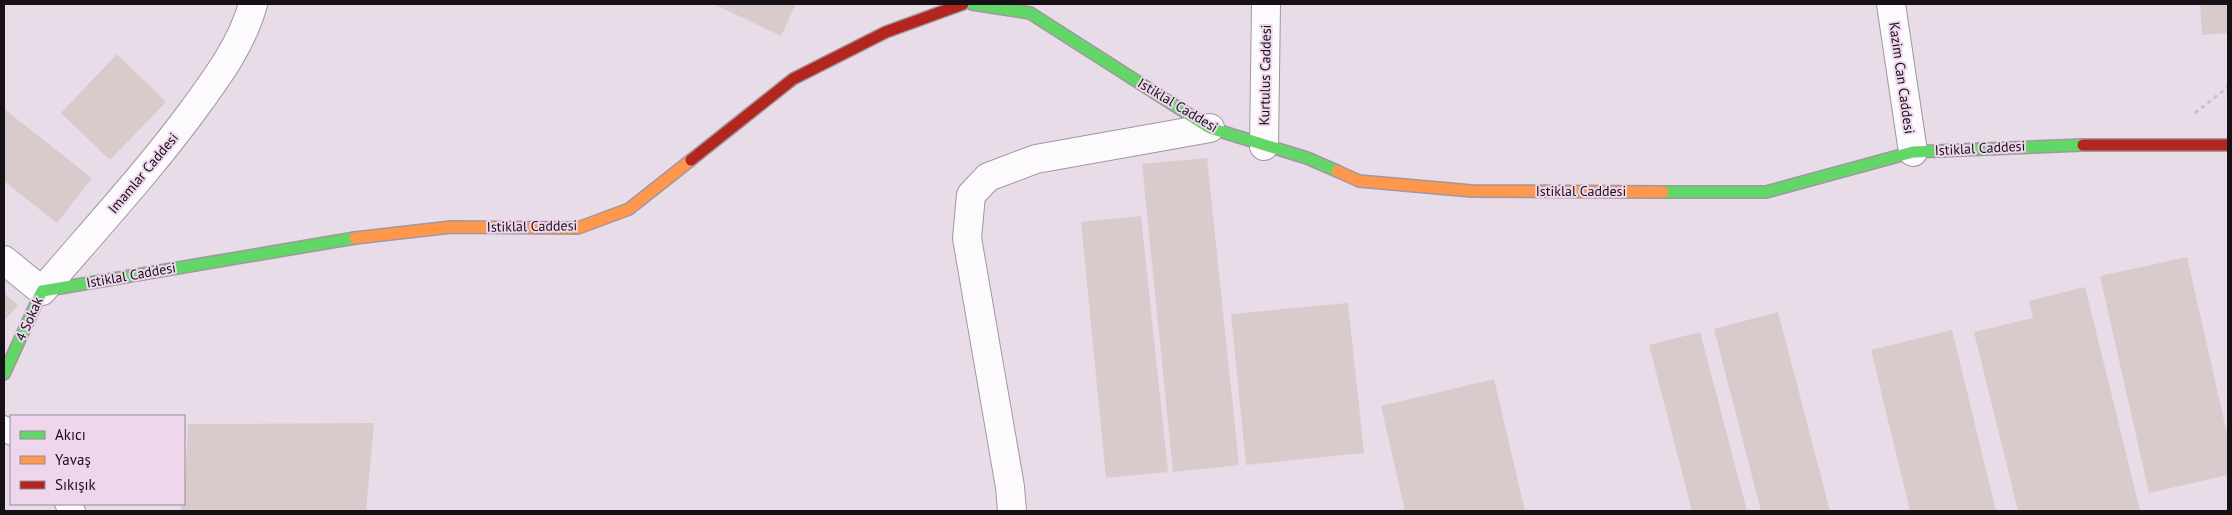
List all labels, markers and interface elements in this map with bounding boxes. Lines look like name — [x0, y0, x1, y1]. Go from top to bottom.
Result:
street label: Kazim Can Caddesi — [1885, 21, 1919, 135]
street label: Kurtulus Caddesi — [1255, 24, 1275, 126]
street label: Istiklal Caddesi — [1135, 74, 1221, 136]
street label: Imamlar Caddesi — [104, 129, 182, 217]
street label: Istiklal Caddesi — [1934, 137, 2026, 159]
street label: Istiklal Caddesi — [1536, 182, 1626, 200]
street label: Istiklal Caddesi — [487, 216, 577, 236]
street label: Istiklal Caddesi — [85, 258, 177, 292]
street label: 4 Sokak — [11, 294, 47, 344]
legend — [10, 415, 185, 505]
text: Akıcı — [55, 425, 86, 444]
text: Yavaş — [55, 450, 91, 469]
text: Sıkışık — [55, 475, 97, 494]

